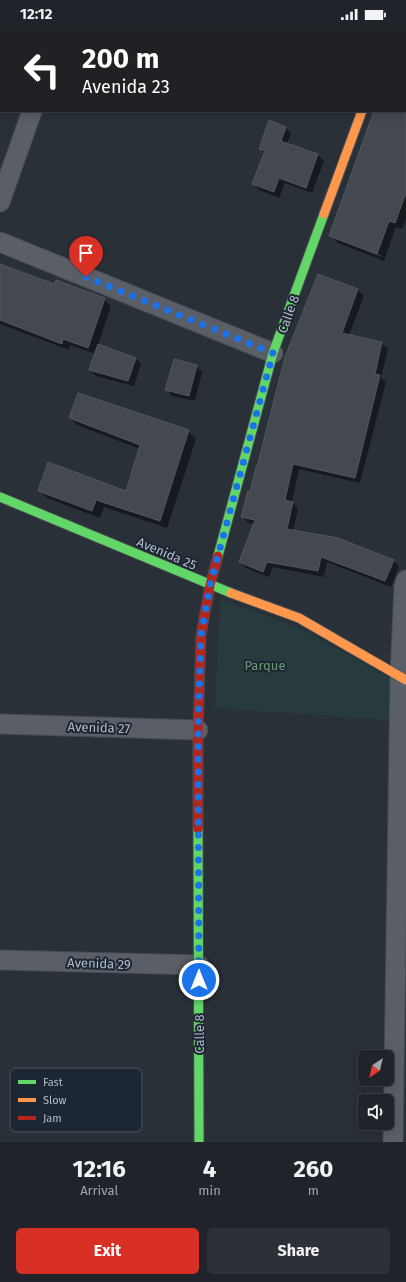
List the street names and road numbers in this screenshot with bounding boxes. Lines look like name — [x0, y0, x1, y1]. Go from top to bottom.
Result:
street label: Calle 8 — [275, 293, 302, 335]
street label: Avenida 25 — [135, 534, 199, 573]
street label: Avenida 27 — [67, 719, 131, 736]
street label: Avenida 29 — [67, 955, 131, 972]
street label: Calle 8 — [192, 1014, 207, 1054]

